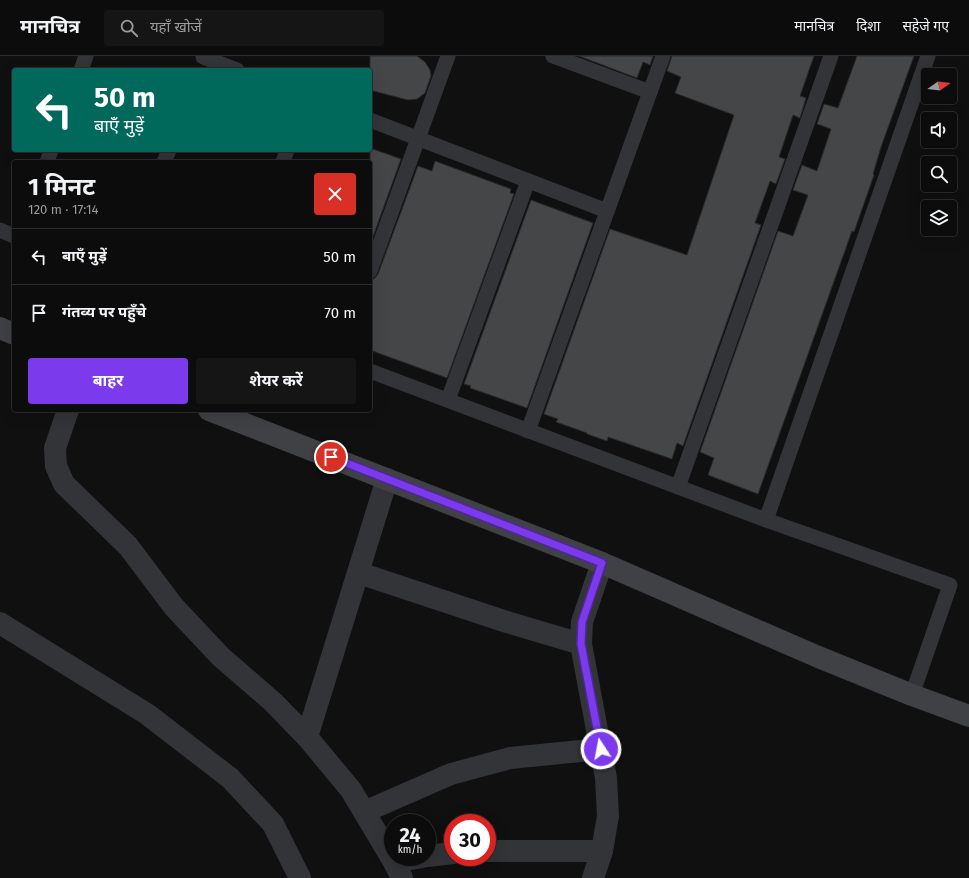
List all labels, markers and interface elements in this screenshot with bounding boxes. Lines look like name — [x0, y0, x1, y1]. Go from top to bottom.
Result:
search box — [104, 10, 384, 46]
text: मानचित्र — [20, 15, 80, 38]
icon: search — [118, 17, 140, 39]
text: यहाँ खोजें — [150, 18, 202, 36]
text: मानचित्र — [794, 18, 834, 35]
text: दिशा — [856, 18, 880, 35]
text: सहेजे गए — [902, 18, 949, 35]
north arrow — [921, 68, 957, 104]
map controls — [921, 68, 957, 236]
text: 50 m — [94, 81, 156, 114]
icon: left — [28, 84, 80, 136]
button: sound — [921, 112, 957, 148]
text: बाएँ मुड़ें — [94, 115, 144, 137]
button: search — [921, 156, 957, 192]
text: 1 मिनट — [28, 173, 95, 201]
button: close — [314, 173, 356, 215]
button: layers — [921, 200, 957, 236]
text: 120 m · 17:14 — [28, 202, 98, 217]
icon: left — [28, 246, 50, 268]
text: बाएँ मुड़ें — [62, 247, 107, 265]
text: 50 m — [323, 248, 356, 266]
icon: arrive — [28, 302, 50, 324]
text: गंतव्य पर पहुँचे — [62, 303, 146, 321]
text: 70 m — [324, 304, 356, 322]
button: बाहर — [28, 358, 188, 404]
button: शेयर करें — [196, 358, 356, 404]
pin — [314, 440, 348, 474]
icon: arrive — [320, 446, 342, 468]
position arrow — [580, 728, 622, 770]
speed limit sign: 30 — [444, 814, 496, 866]
text: 24 — [399, 823, 421, 847]
text: km/h — [398, 844, 422, 856]

